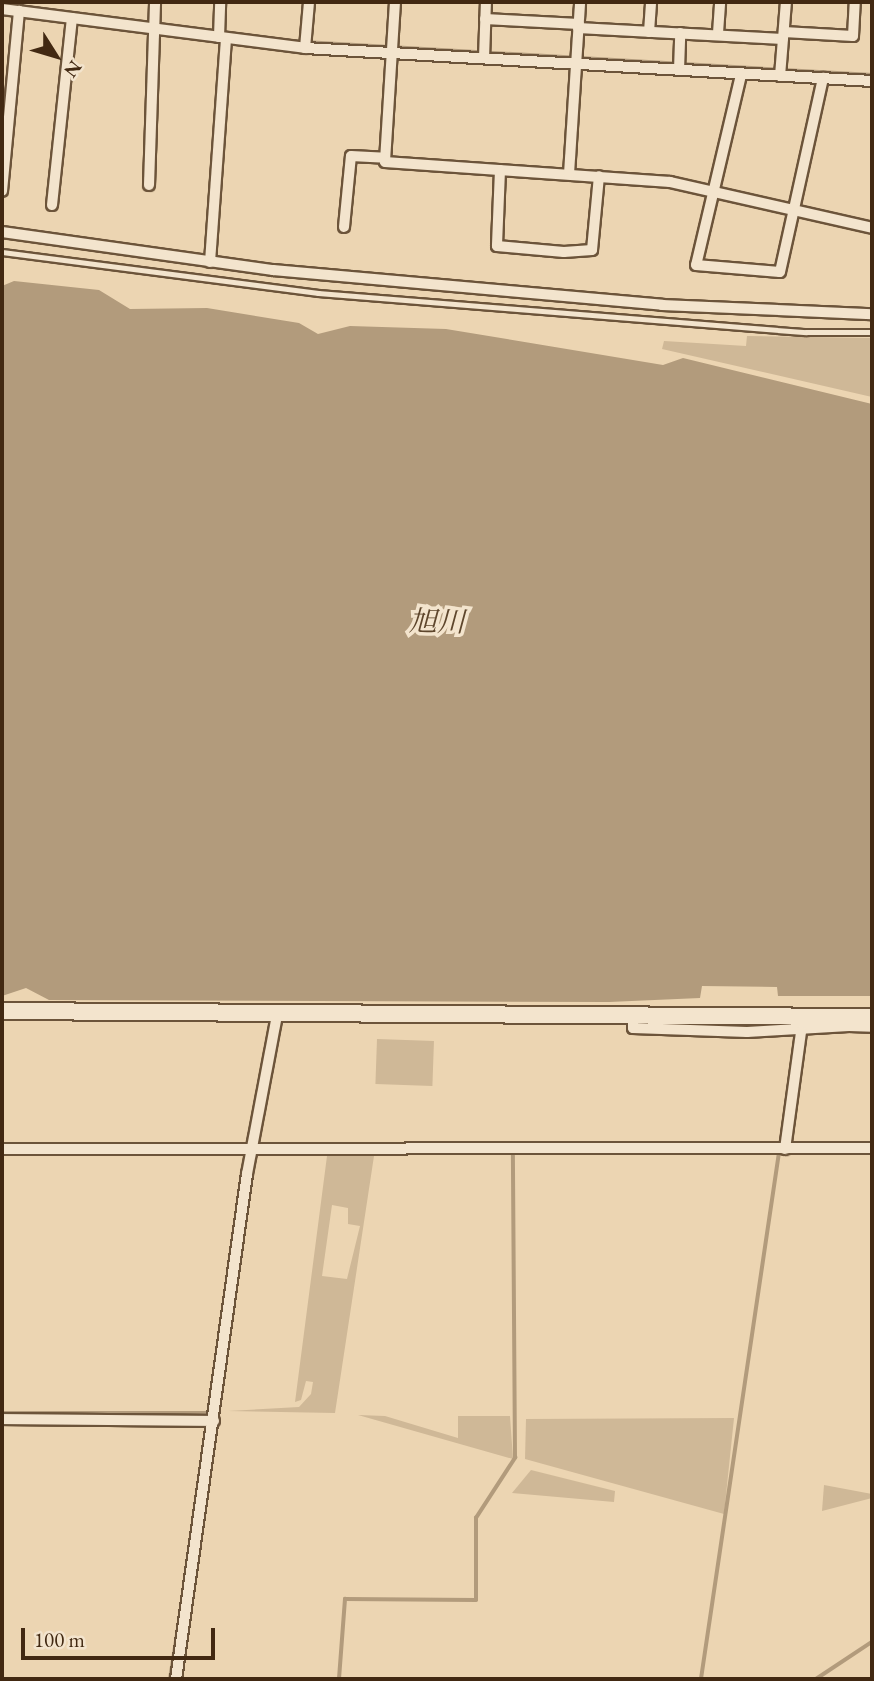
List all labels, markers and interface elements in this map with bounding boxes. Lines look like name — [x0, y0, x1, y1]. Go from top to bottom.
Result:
north arrow — [21, 21, 91, 91]
text: N — [59, 55, 88, 83]
water label: 旭川 — [409, 604, 465, 638]
scale bar — [24, 1614, 219, 1658]
text: 100 m — [34, 1626, 85, 1653]

